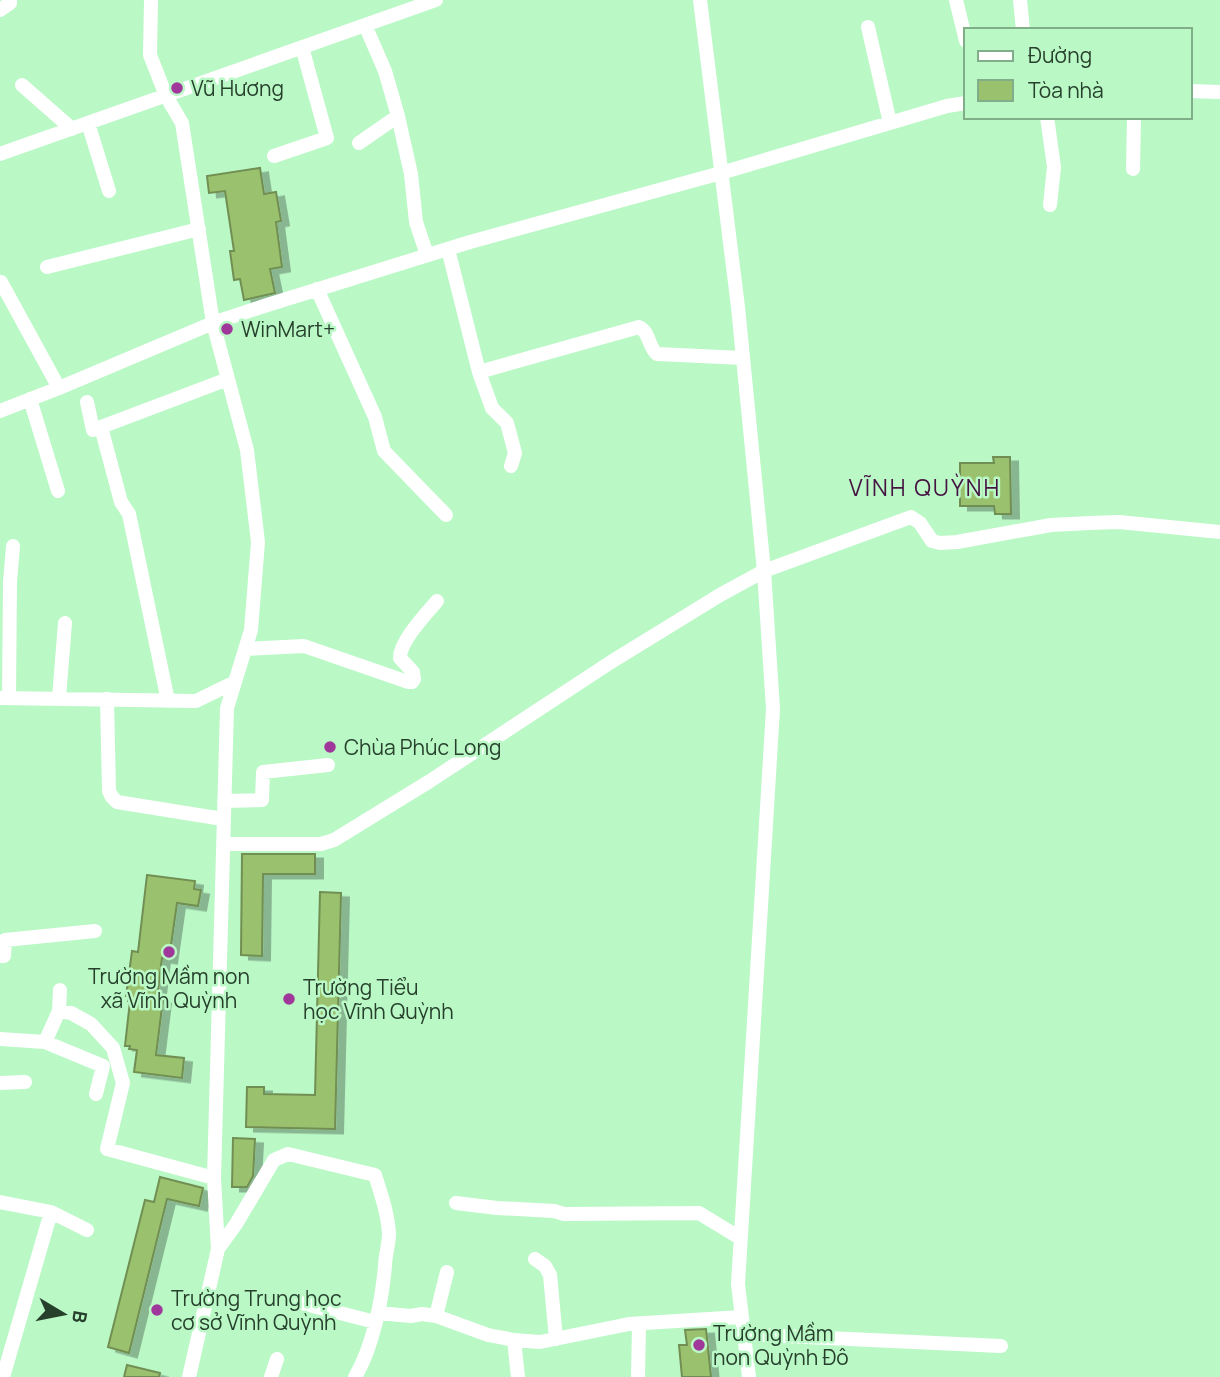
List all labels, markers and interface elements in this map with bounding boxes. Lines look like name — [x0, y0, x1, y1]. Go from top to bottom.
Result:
legend — [964, 28, 1192, 119]
text: Đường — [1028, 41, 1092, 69]
place label: Vũ Hương — [191, 74, 284, 102]
text: Tòa nhà — [1028, 76, 1104, 104]
marker: Vũ Hương — [169, 80, 185, 96]
place label: WinMart+ — [241, 315, 335, 343]
marker: WinMart+ — [219, 321, 235, 337]
district label: VĨNH QUỲNH — [849, 471, 1001, 503]
place label: Chùa Phúc Long — [344, 733, 501, 761]
marker: Chùa Phúc Long — [322, 739, 338, 755]
marker: Trường Mầm non xã Vĩnh Quỳnh — [161, 944, 177, 960]
place label: Trường Mầm non xã Vĩnh Quỳnh — [88, 962, 250, 1014]
place label: Trường Tiểu học Vĩnh Quỳnh — [303, 973, 454, 1025]
marker: Trường Tiểu học Vĩnh Quỳnh — [281, 991, 297, 1007]
north arrow — [28, 1279, 98, 1349]
place label: Trường Trung học cơ sở Vĩnh Quỳnh — [171, 1284, 342, 1336]
marker: Trường Trung học cơ sở Vĩnh Quỳnh — [149, 1302, 165, 1318]
text: B — [66, 1309, 94, 1325]
place label: Trường Mầm non Quỳnh Đô — [713, 1319, 849, 1371]
marker: Trường Mầm non Quỳnh Đô — [691, 1337, 707, 1353]

